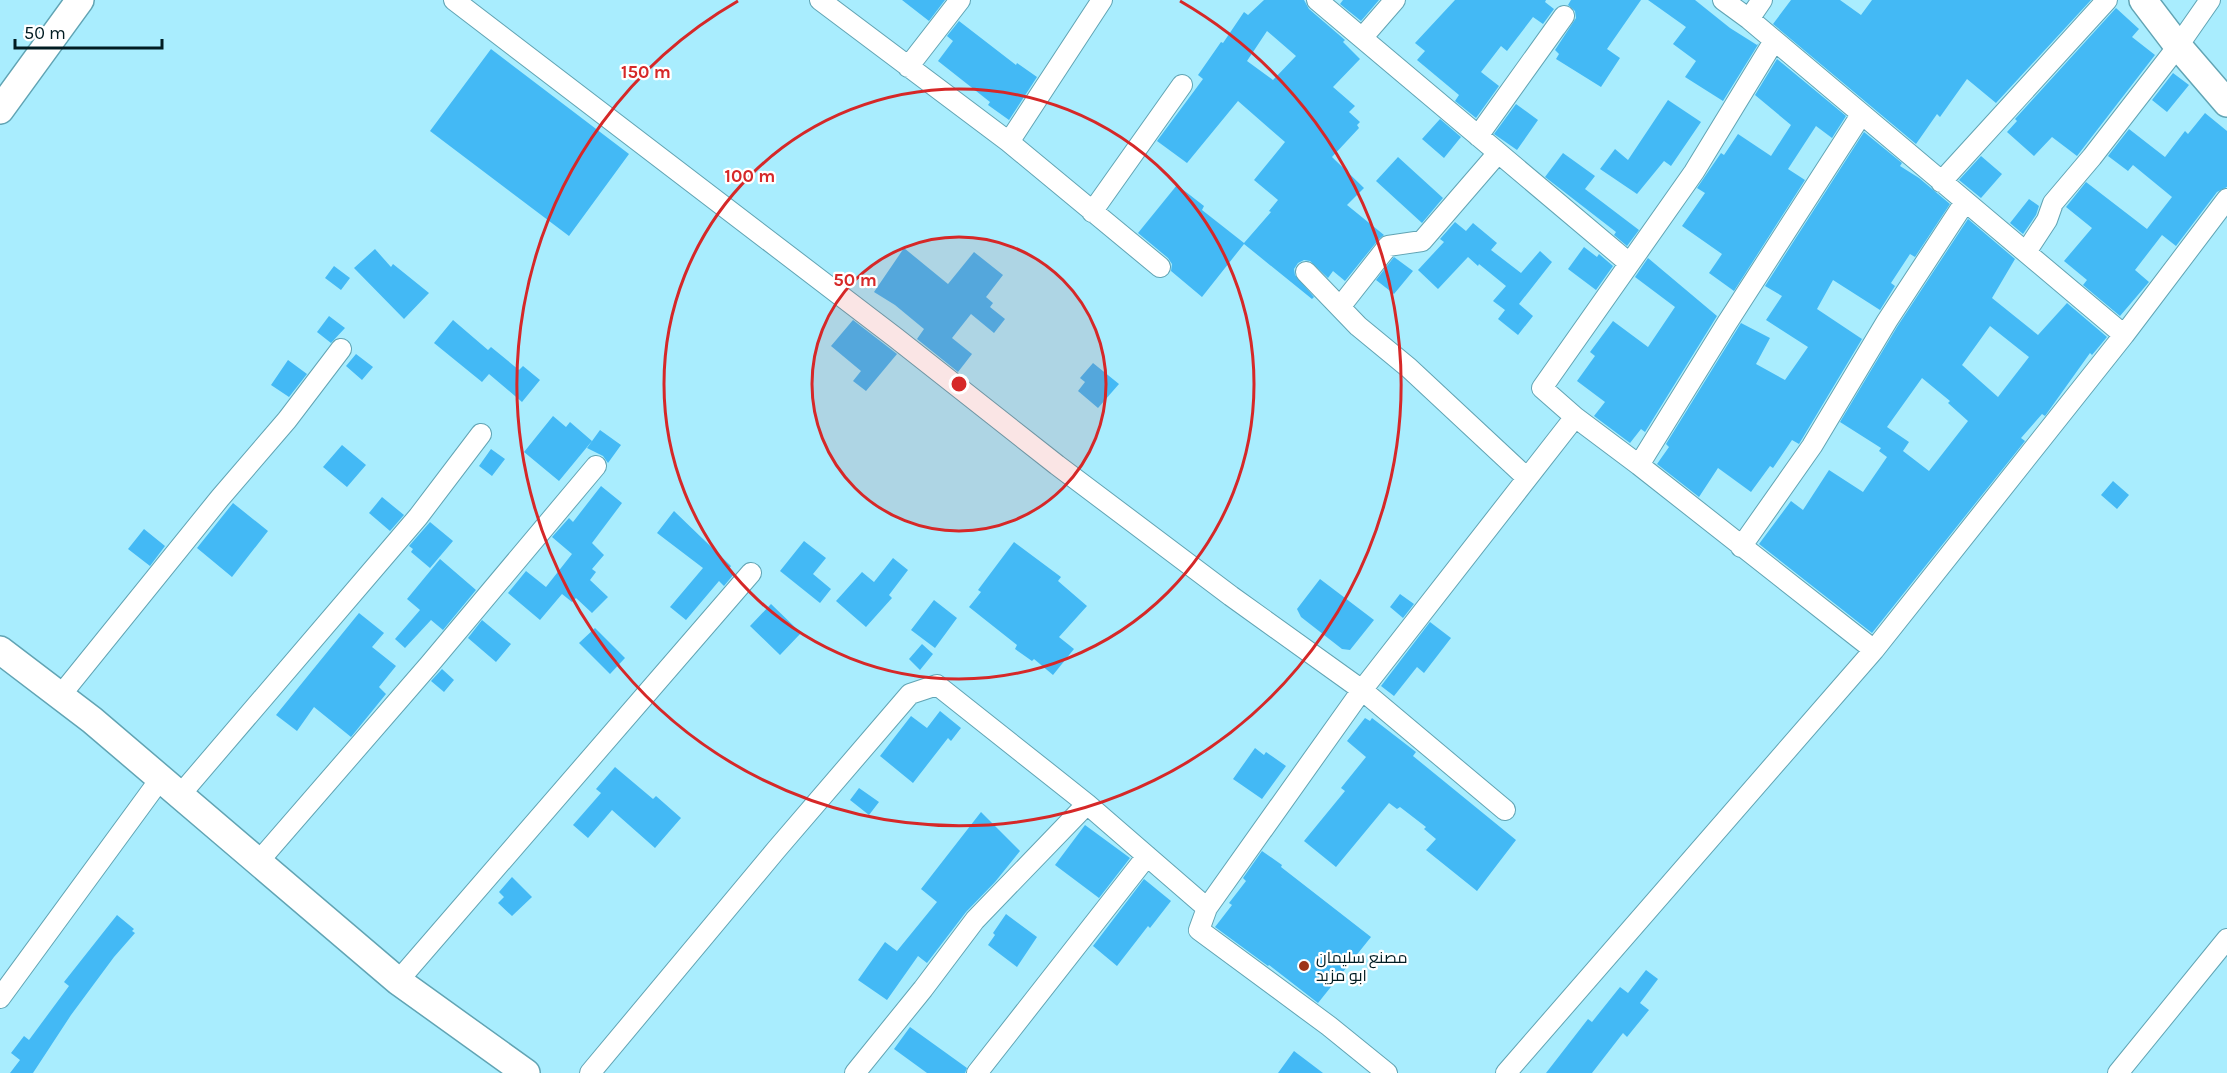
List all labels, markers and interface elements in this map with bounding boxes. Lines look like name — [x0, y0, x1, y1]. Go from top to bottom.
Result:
scale bar — [15, 12, 162, 50]
text: 50 m — [24, 22, 66, 44]
text: 150 m — [621, 61, 671, 83]
text: 100 m — [725, 165, 775, 187]
text: 50 m — [833, 269, 877, 291]
centre of rings — [949, 374, 969, 394]
place label: مصنع سليمان ابو مزيد — [1316, 948, 1408, 985]
marker: مصنع سليمان ابو مزيد — [1297, 959, 1311, 973]

